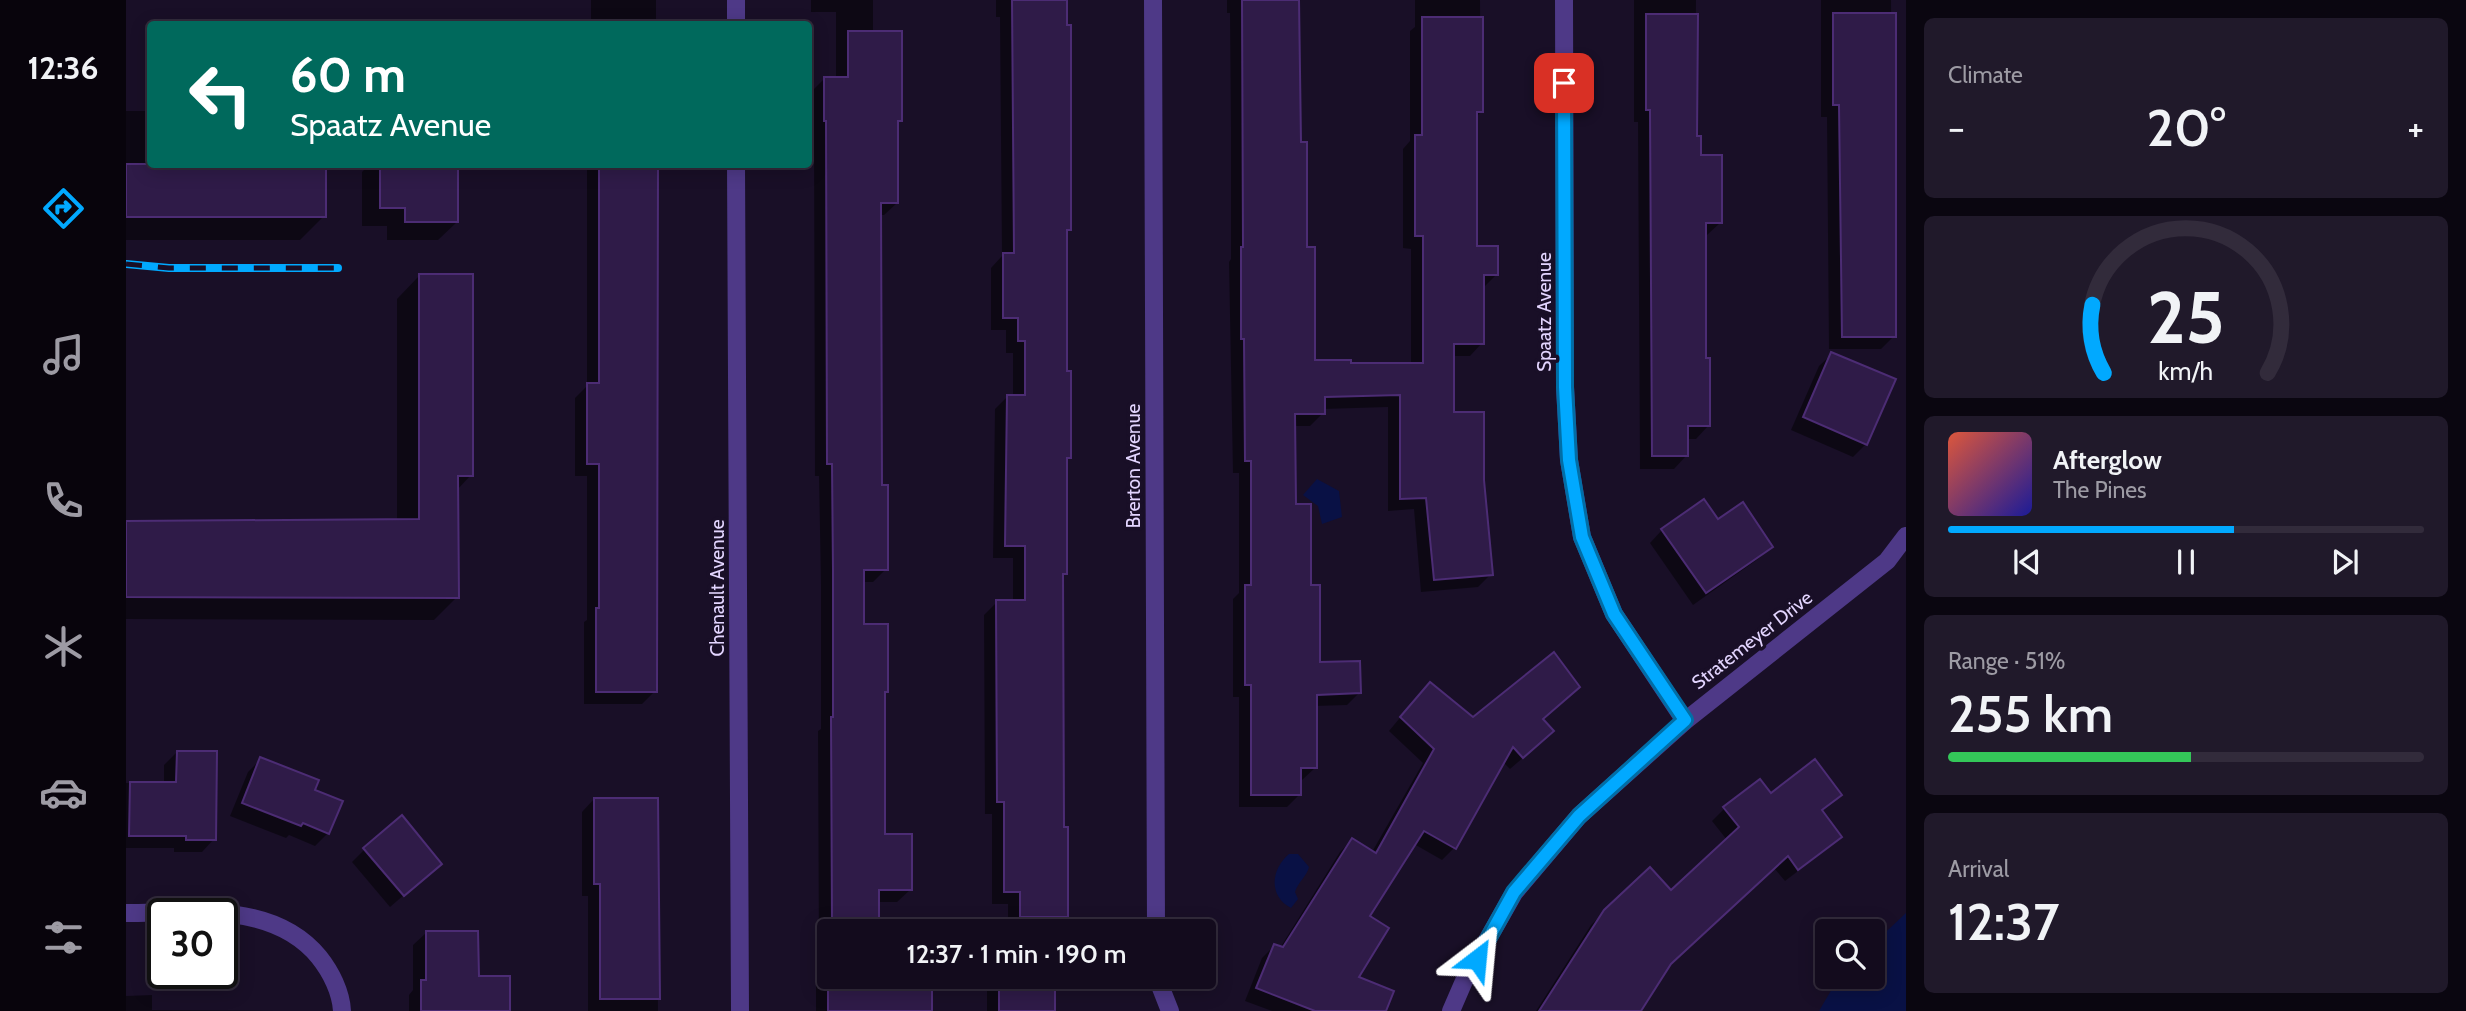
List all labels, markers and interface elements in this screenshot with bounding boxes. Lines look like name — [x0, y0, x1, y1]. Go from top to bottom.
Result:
text: 60 m — [290, 45, 406, 104]
text: 12:36 — [27, 48, 99, 87]
icon: left — [175, 49, 266, 140]
pin — [1534, 53, 1594, 113]
text: Climate — [1948, 61, 2023, 89]
icon: arrive — [1545, 64, 1583, 102]
text: 20° — [2146, 96, 2226, 159]
text: − — [1948, 104, 1965, 151]
text: + — [2407, 104, 2424, 151]
text: Spaatz Avenue — [290, 105, 491, 144]
icon: directions — [39, 184, 88, 233]
street label: Spaatz Avenue — [1533, 252, 1556, 372]
text: 25 — [2147, 274, 2225, 362]
icon: music — [39, 330, 88, 379]
text: km/h — [2159, 356, 2213, 386]
street label: Brerton Avenue — [1122, 403, 1145, 528]
text: Afterglow — [2053, 444, 2162, 476]
icon: phone — [39, 476, 88, 525]
text: The Pines — [2053, 476, 2147, 504]
street label: Chenault Avenue — [706, 519, 729, 656]
icon: previous — [2008, 543, 2046, 581]
icon: pause — [2167, 543, 2205, 581]
icon: next — [2326, 543, 2364, 581]
street label: Stratemeyer Drive — [1687, 586, 1817, 694]
icon: climate — [39, 622, 88, 671]
text: Range · 51% — [1948, 647, 2065, 675]
text: 255 km — [1948, 682, 2113, 745]
icon: car — [39, 768, 88, 817]
text: Arrival — [1948, 855, 2009, 883]
text: 12:37 — [1948, 890, 2060, 953]
speed limit sign: 30 — [147, 898, 238, 989]
icon: filters — [39, 913, 88, 962]
map controls — [1815, 919, 1885, 989]
button: search — [1815, 919, 1885, 989]
position arrow — [1440, 922, 1514, 996]
text: 12:37 · 1 min · 190 m — [906, 938, 1127, 970]

